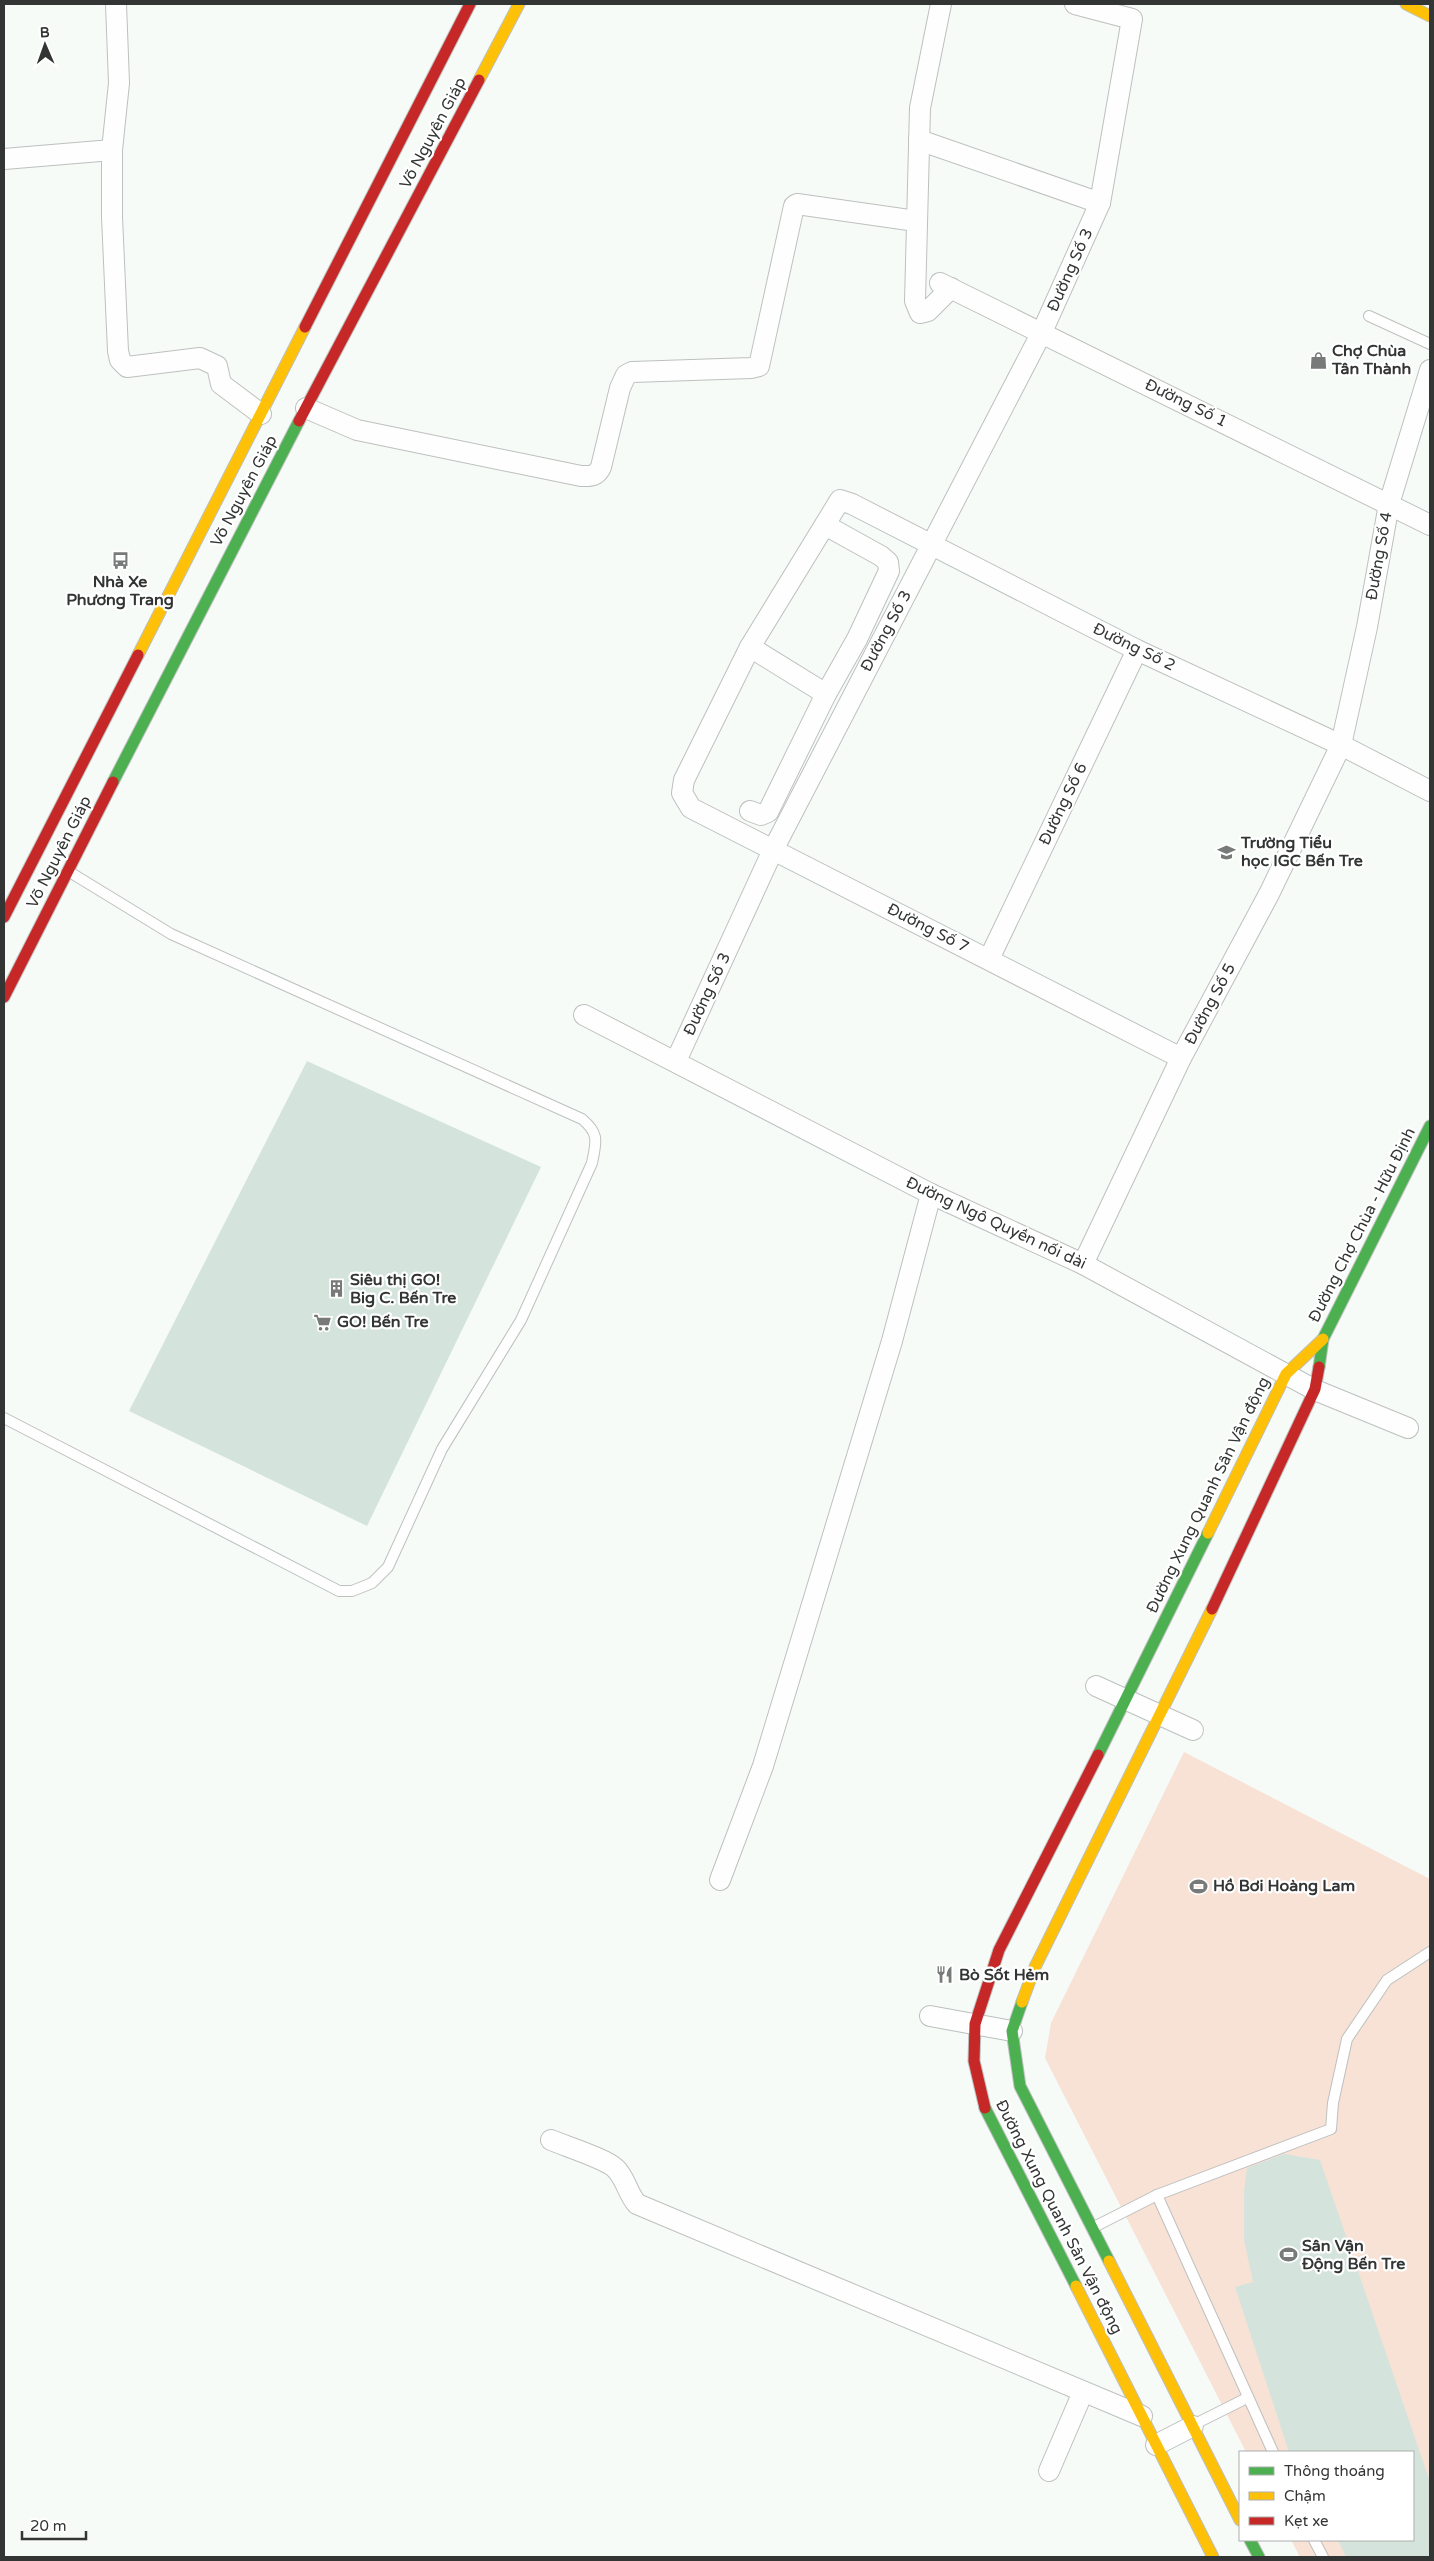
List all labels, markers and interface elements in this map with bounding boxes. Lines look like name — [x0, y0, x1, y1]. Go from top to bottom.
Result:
north arrow — [20, 20, 70, 70]
text: B — [39, 24, 50, 41]
street label: Võ Nguyên Giáp — [395, 74, 471, 192]
street label: Đường Số 3 — [1043, 225, 1097, 315]
place label: Chợ Chùa Tân Thành — [1331, 341, 1411, 379]
shop icon: Chợ Chùa Tân Thành — [1308, 350, 1328, 370]
street label: Đường Số 1 — [1141, 374, 1231, 432]
street label: Võ Nguyên Giáp — [206, 432, 282, 550]
street label: Đường Số 4 — [1361, 510, 1397, 602]
bus stop icon: Nhà Xe Phương Trang — [110, 551, 130, 571]
place label: Nhà Xe Phương Trang — [66, 572, 174, 610]
street label: Đường Số 3 — [856, 587, 916, 675]
street label: Đường Số 2 — [1089, 618, 1179, 676]
street label: Đường Số 6 — [1034, 759, 1092, 849]
street label: Võ Nguyên Giáp — [22, 793, 96, 911]
place label: Trường Tiểu học IGC Bến Tre — [1240, 833, 1363, 871]
school or university icon: Trường Tiểu học IGC Bến Tre — [1217, 842, 1237, 862]
street label: Đường Số 7 — [884, 899, 972, 957]
street label: Đường Số 3 — [679, 949, 735, 1039]
street label: Đường Số 5 — [1180, 960, 1240, 1048]
street label: Đường Chợ Chùa - Hữu Định — [1304, 1124, 1420, 1326]
street label: Đường Ngô Quyền nối dài — [903, 1172, 1089, 1274]
place label: Siêu thị GO! Big C. Bến Tre — [350, 1270, 456, 1308]
building icon: Siêu thị GO! Big C. Bến Tre — [326, 1279, 346, 1299]
supermarket icon: GO! Bến Tre — [313, 1312, 333, 1332]
place label: GO! Bến Tre — [337, 1312, 428, 1332]
street label: Đường Xung Quanh Sân Vận động — [1142, 1374, 1274, 1616]
sports icon: Hồ Bơi Hoàng Lam — [1189, 1876, 1209, 1896]
place label: Hồ Bơi Hoàng Lam — [1213, 1876, 1355, 1896]
restaurant icon: Bò Sốt Hẻm — [935, 1965, 955, 1985]
place label: Bò Sốt Hẻm — [959, 1965, 1049, 1985]
street label: Đường Xung Quanh Sân Vận động — [991, 2096, 1127, 2338]
place label: Sân Vận Động Bến Tre — [1301, 2236, 1405, 2274]
sports icon: Sân Vận Động Bến Tre — [1278, 2245, 1298, 2265]
legend — [1239, 2451, 1414, 2541]
text: Thông thoáng — [1284, 2462, 1385, 2480]
text: Chậm — [1284, 2487, 1326, 2505]
scale bar — [22, 2508, 86, 2540]
text: Kẹt xe — [1284, 2512, 1329, 2530]
text: 20 m — [30, 2517, 67, 2535]

